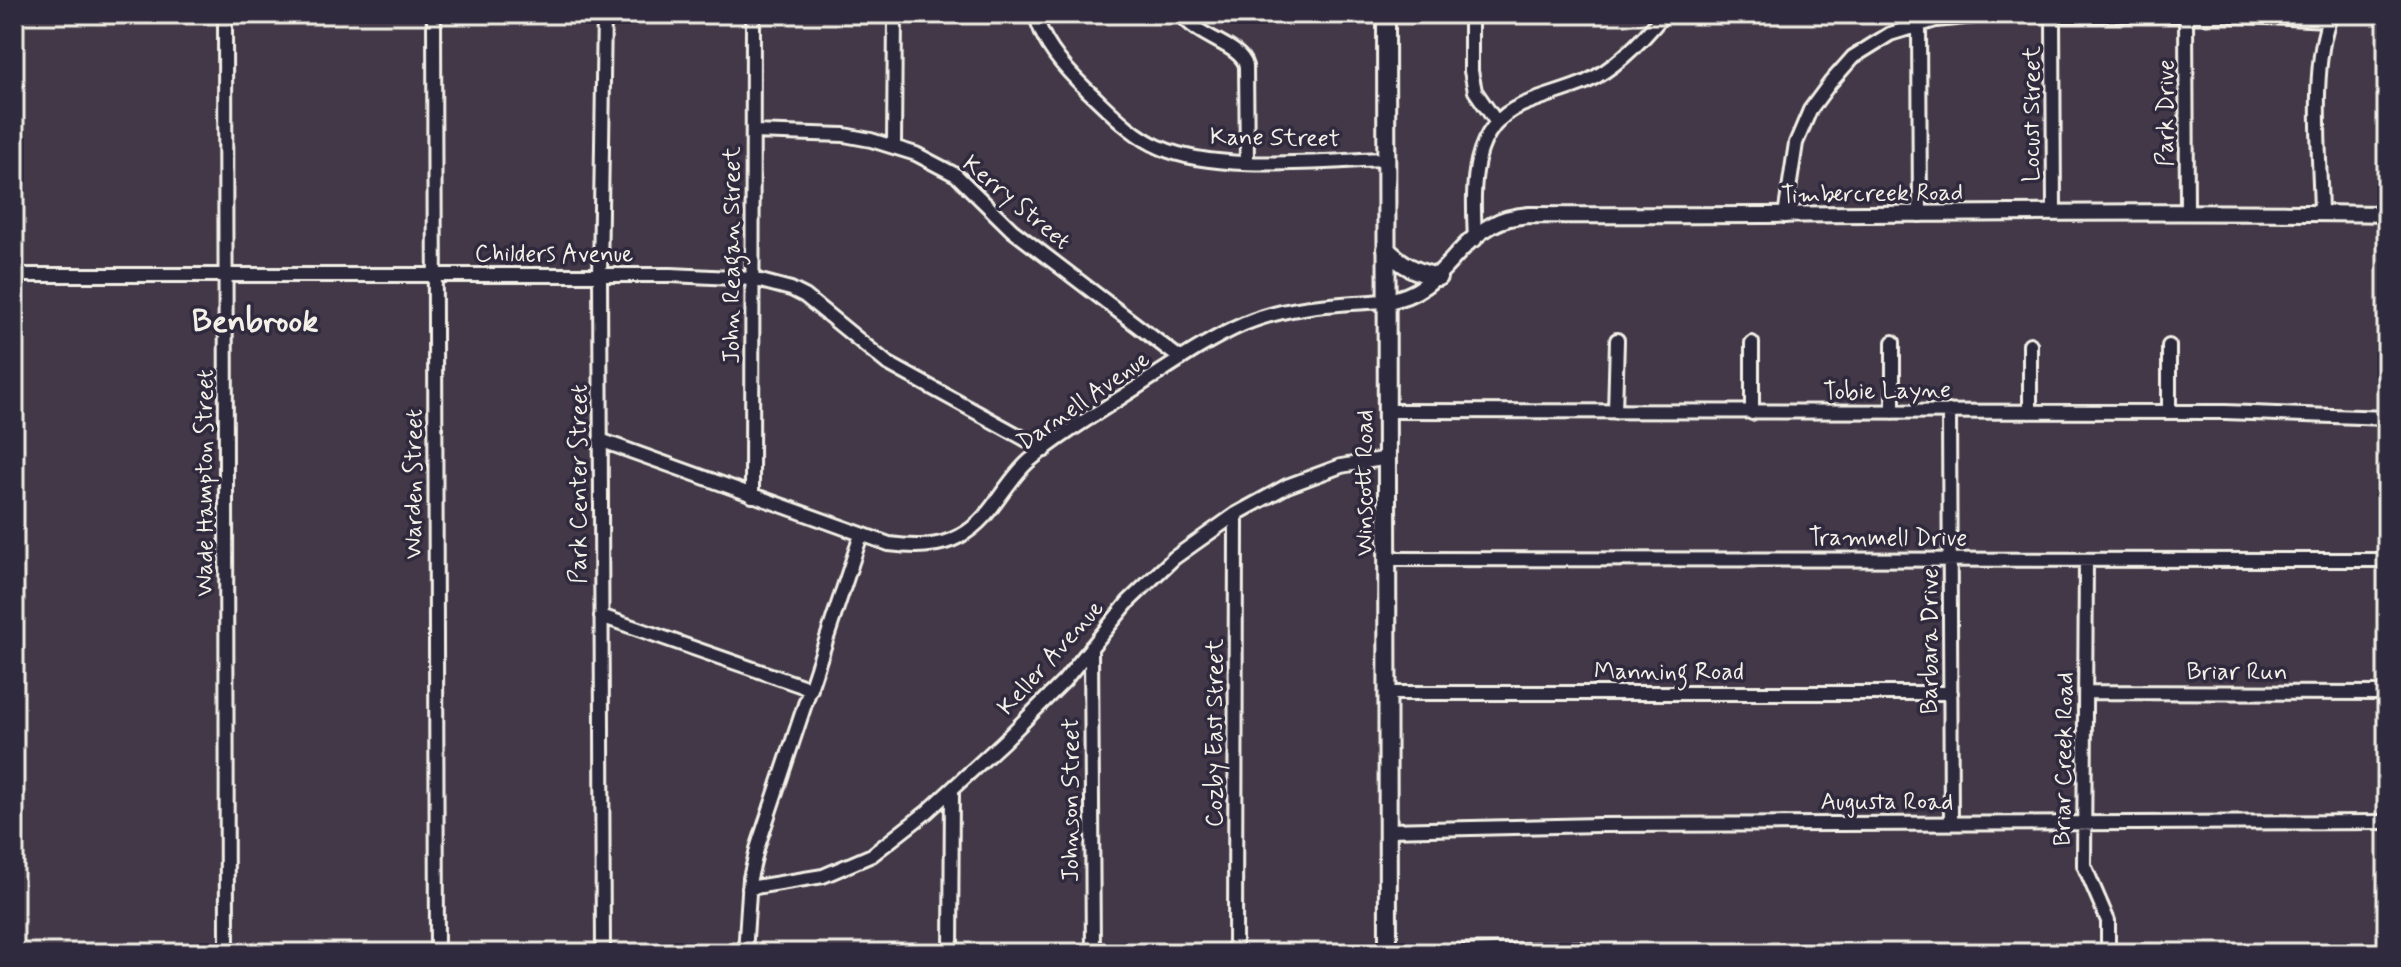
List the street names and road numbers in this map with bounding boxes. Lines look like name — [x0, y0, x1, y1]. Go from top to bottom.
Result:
street label: Locust Street — [2017, 46, 2048, 182]
street label: Park Drive — [2151, 60, 2182, 167]
street label: Kane Street — [1210, 122, 1340, 155]
street label: John Reagan Street — [717, 146, 751, 364]
street label: Kerry Street — [955, 149, 1077, 258]
street label: Timbercreek Road — [1781, 177, 1963, 212]
street label: Childers Avenue — [475, 239, 633, 270]
street label: Darnell Avenue — [1011, 344, 1156, 458]
street label: Wade Hampton Street — [190, 369, 221, 597]
street label: Tobie Layne — [1823, 375, 1951, 408]
street label: Park Center Street — [564, 384, 595, 584]
street label: Warden Street — [399, 409, 430, 559]
street label: Winscott Road — [1350, 410, 1381, 556]
street label: Trammell Drive — [1809, 523, 1967, 554]
street label: Barbara Drive — [1915, 568, 1946, 714]
street label: Keller Avenue — [991, 594, 1111, 722]
street label: Cozby East Street — [1200, 639, 1231, 827]
street label: Manning Road — [1594, 657, 1744, 691]
street label: Briar Run — [2186, 657, 2288, 688]
street label: Briar Creek Road — [2047, 672, 2082, 846]
street label: Johnson Street — [1056, 718, 1087, 882]
street label: Augusta Road — [1821, 787, 1953, 818]

